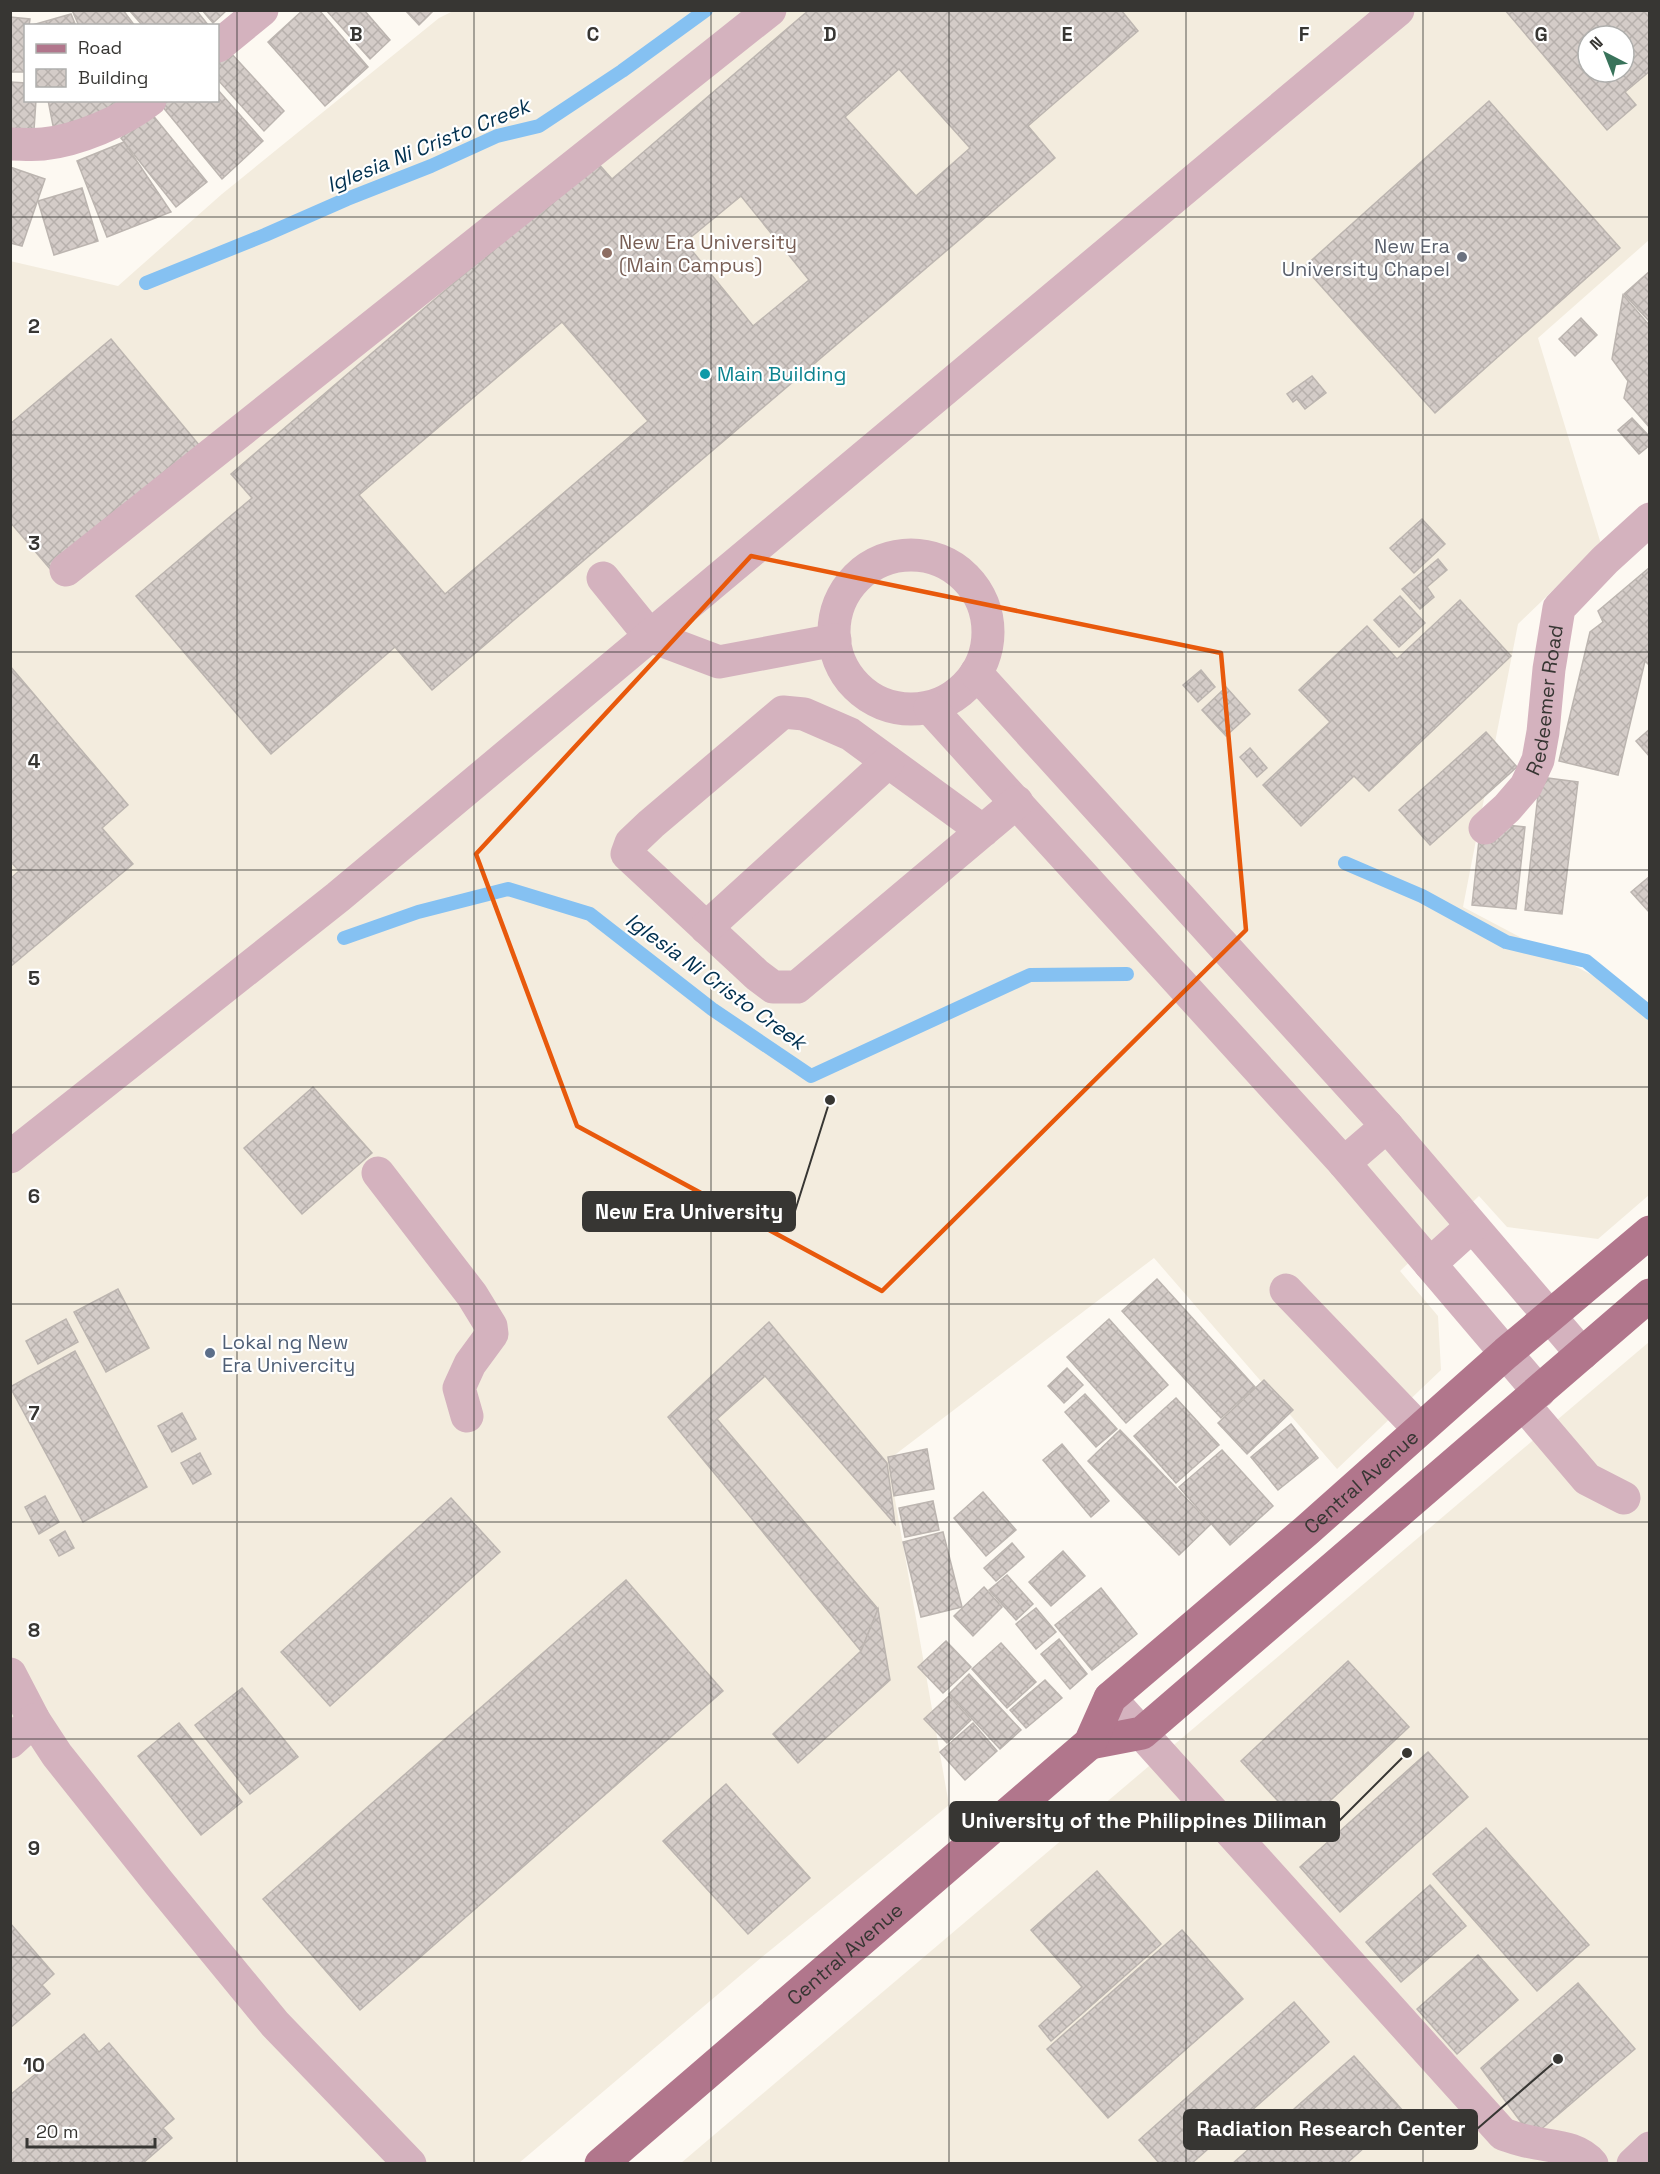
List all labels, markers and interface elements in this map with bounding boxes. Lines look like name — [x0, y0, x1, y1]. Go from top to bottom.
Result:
text: B — [349, 21, 363, 47]
text: C — [587, 21, 600, 47]
text: D — [823, 21, 837, 47]
text: E — [1061, 21, 1073, 47]
text: F — [1299, 21, 1310, 47]
text: G — [1534, 21, 1548, 47]
legend — [24, 24, 219, 102]
north arrow — [1576, 24, 1636, 84]
text: N — [1585, 32, 1607, 55]
text: Road — [78, 36, 122, 59]
text: Building — [78, 66, 148, 89]
water label: Iglesia Ni Cristo Creek — [323, 91, 536, 198]
place label: New Era University (Main Campus) — [619, 229, 797, 278]
place label: New Era University Chapel — [1282, 233, 1450, 282]
marker: New Era University (Main Campus) — [600, 246, 614, 260]
marker: New Era University Chapel — [1455, 250, 1469, 264]
text: 2 — [28, 313, 40, 339]
place label: Main Building — [717, 361, 846, 387]
marker: Main Building — [698, 367, 712, 381]
text: 3 — [28, 530, 40, 556]
street label: Redeemer Road — [1520, 623, 1569, 779]
text: 4 — [28, 748, 41, 774]
water label: Iglesia Ni Cristo Creek — [620, 906, 814, 1057]
text: 5 — [28, 965, 40, 991]
text: 6 — [28, 1183, 40, 1209]
callout: New Era University — [583, 1192, 795, 1231]
text: New Era University — [595, 1198, 783, 1225]
place label: Lokal ng New Era Univercity — [222, 1329, 355, 1378]
marker: Lokal ng New Era Univercity — [203, 1346, 217, 1360]
text: 7 — [28, 1400, 40, 1426]
street label: Central Avenue — [1298, 1424, 1424, 1540]
text: 8 — [28, 1617, 40, 1643]
callout: University of the Philippines Diliman — [950, 1802, 1339, 1841]
text: University of the Philippines Diliman — [961, 1807, 1327, 1834]
text: 9 — [28, 1835, 40, 1861]
street label: Central Avenue — [782, 1897, 908, 2011]
text: 10 — [23, 2052, 45, 2078]
callout: Radiation Research Center — [1184, 2110, 1477, 2149]
scale bar — [27, 2111, 154, 2149]
text: Radiation Research Center — [1197, 2115, 1465, 2142]
text: 20 m — [36, 2120, 79, 2143]

